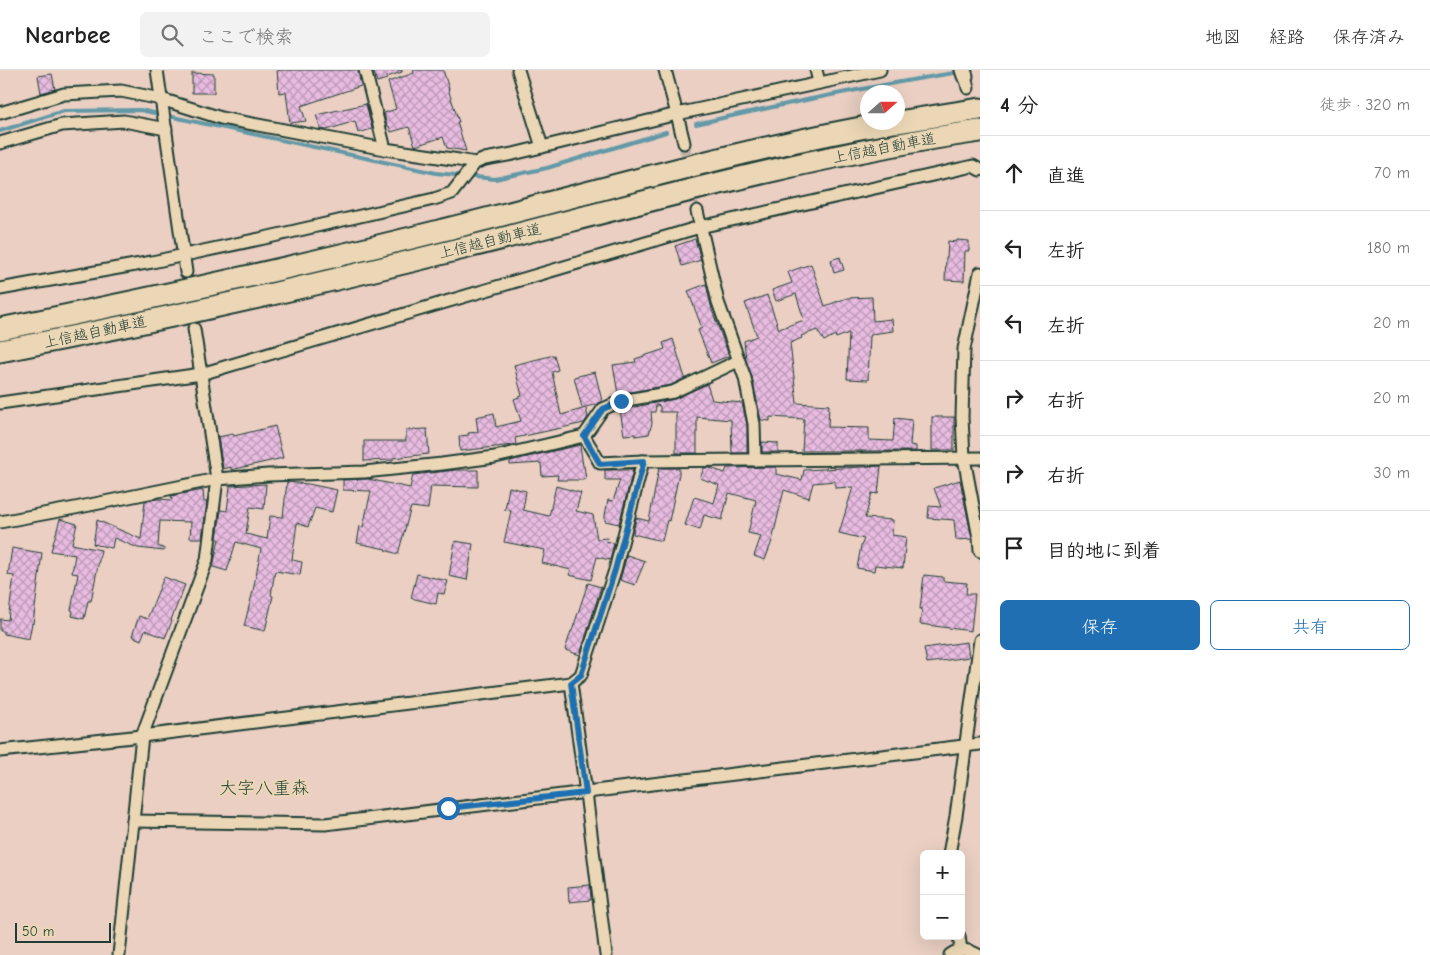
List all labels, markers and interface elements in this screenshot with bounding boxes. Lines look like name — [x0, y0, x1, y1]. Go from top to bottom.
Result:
search box — [140, 12, 490, 57]
text: Nearbee — [25, 21, 110, 49]
icon: search — [158, 21, 186, 49]
text: ここで検索 — [198, 26, 293, 48]
text: 地図 — [1205, 27, 1241, 48]
text: 経路 — [1269, 27, 1305, 48]
text: 保存済み — [1333, 27, 1405, 48]
north arrow — [860, 85, 905, 130]
text: 4 分 — [1000, 93, 1038, 117]
text: 徒歩 · 320 m — [1320, 96, 1410, 114]
street label: 上信越自動車道 — [831, 129, 937, 167]
icon: ahead — [1000, 159, 1028, 187]
text: 70 m — [1374, 164, 1410, 182]
text: 直進 — [1047, 165, 1085, 187]
street label: 上信越自動車道 — [437, 220, 543, 262]
icon: left — [1000, 234, 1028, 262]
text: 180 m — [1367, 239, 1410, 257]
text: 左折 — [1047, 240, 1085, 262]
icon: left — [1000, 309, 1028, 337]
street label: 上信越自動車道 — [42, 312, 148, 352]
text: 20 m — [1373, 314, 1410, 332]
text: 左折 — [1047, 315, 1085, 337]
icon: right — [1000, 384, 1028, 412]
text: 20 m — [1373, 389, 1410, 407]
route end — [610, 390, 633, 413]
text: 右折 — [1047, 390, 1085, 412]
icon: right — [1000, 459, 1028, 487]
text: 30 m — [1374, 464, 1410, 482]
text: 右折 — [1047, 465, 1085, 487]
icon: arrive — [1000, 534, 1028, 562]
text: 目的地に到着 — [1047, 540, 1161, 562]
button: 保存 — [1000, 600, 1200, 650]
button: 共有 — [1210, 600, 1410, 650]
district label: 大字八重森 — [219, 778, 309, 799]
route start — [437, 797, 460, 820]
map controls — [920, 850, 965, 940]
button: + — [920, 850, 965, 895]
button: − — [920, 895, 965, 940]
scale bar — [15, 920, 111, 943]
text: 50 m — [22, 923, 54, 940]

